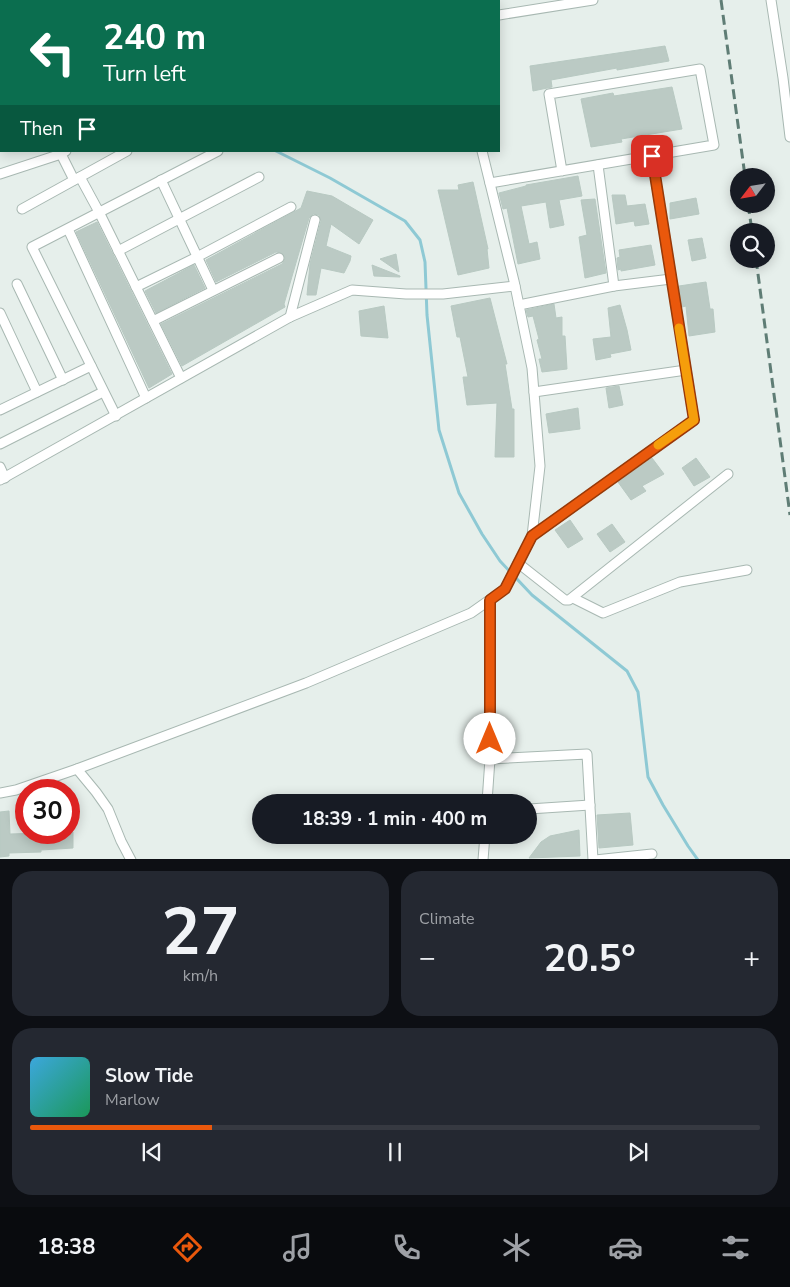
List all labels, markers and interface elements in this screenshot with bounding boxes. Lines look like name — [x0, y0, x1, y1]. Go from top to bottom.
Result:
text: 240 m — [103, 14, 206, 61]
icon: left — [20, 20, 85, 85]
text: Turn left — [103, 59, 186, 89]
icon: arrive — [73, 115, 101, 143]
text: Then — [20, 116, 63, 142]
pin — [631, 135, 673, 177]
icon: arrive — [638, 142, 666, 170]
north arrow — [730, 168, 775, 212]
map controls — [730, 168, 775, 268]
button: search — [730, 223, 775, 268]
position arrow — [463, 712, 515, 764]
speed limit sign: 30 — [15, 779, 80, 844]
text: 18:39 · 1 min · 400 m — [302, 806, 487, 832]
text: 27 — [161, 888, 240, 977]
text: Climate — [419, 908, 474, 930]
text: 20.5° — [543, 933, 636, 984]
text: − — [419, 939, 436, 977]
text: + — [743, 939, 760, 977]
text: km/h — [183, 965, 218, 987]
text: Slow Tide — [105, 1063, 193, 1089]
text: Marlow — [105, 1089, 160, 1111]
icon: previous — [138, 1138, 166, 1166]
icon: pause — [381, 1138, 409, 1166]
icon: next — [624, 1138, 652, 1166]
icon: directions — [170, 1230, 205, 1265]
icon: music — [280, 1230, 315, 1265]
icon: phone — [389, 1230, 424, 1265]
icon: climate — [499, 1230, 534, 1265]
icon: car — [608, 1230, 643, 1265]
icon: filters — [718, 1230, 753, 1265]
text: 18:38 — [37, 1232, 96, 1262]

